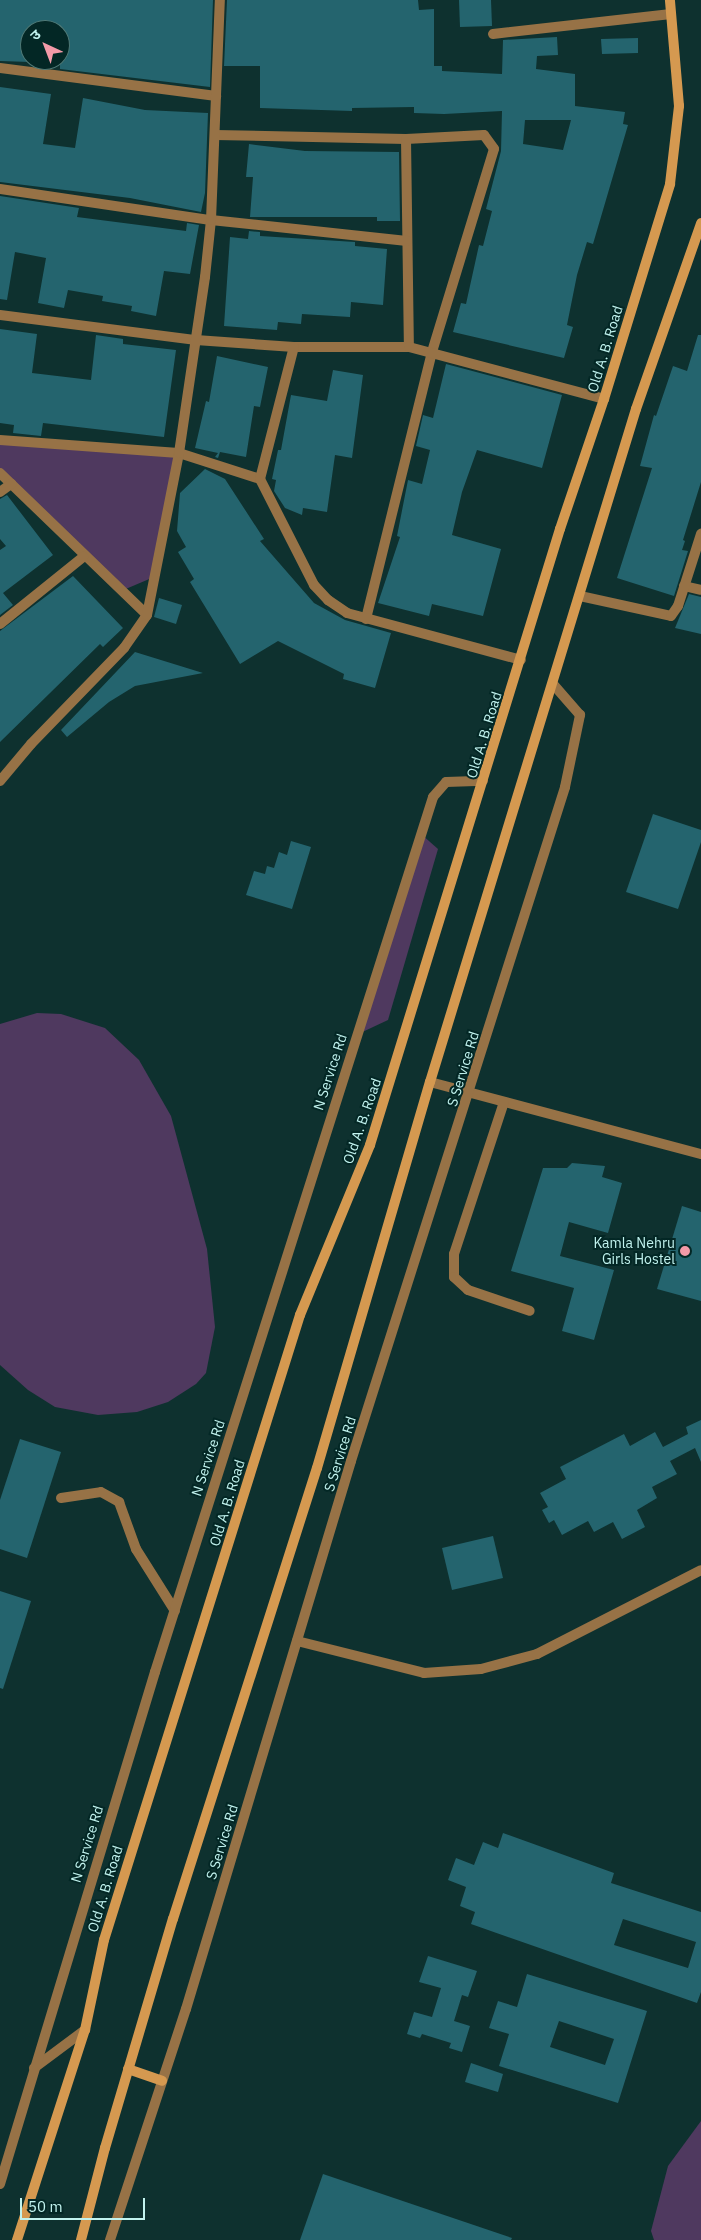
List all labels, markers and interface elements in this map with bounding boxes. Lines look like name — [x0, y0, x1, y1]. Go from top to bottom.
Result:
north arrow — [20, 20, 70, 70]
text: उ — [26, 25, 45, 44]
street label: Old A. B. Road — [584, 304, 626, 394]
street label: Old A. B. Road — [463, 690, 505, 780]
street label: S Service Rd — [444, 1029, 482, 1109]
street label: N Service Rd — [310, 1032, 350, 1112]
street label: Old A. B. Road — [339, 1076, 385, 1166]
place label: Kamla Nehru Girls Hostel — [593, 1235, 675, 1268]
marker: Kamla Nehru Girls Hostel — [679, 1245, 691, 1257]
street label: S Service Rd — [321, 1414, 359, 1494]
street label: N Service Rd — [188, 1418, 228, 1498]
street label: Old A. B. Road — [206, 1458, 248, 1548]
street label: S Service Rd — [203, 1802, 241, 1882]
street label: N Service Rd — [67, 1804, 107, 1884]
street label: Old A. B. Road — [84, 1844, 126, 1934]
scale bar — [22, 2188, 148, 2220]
text: 50 m — [28, 2197, 63, 2216]

